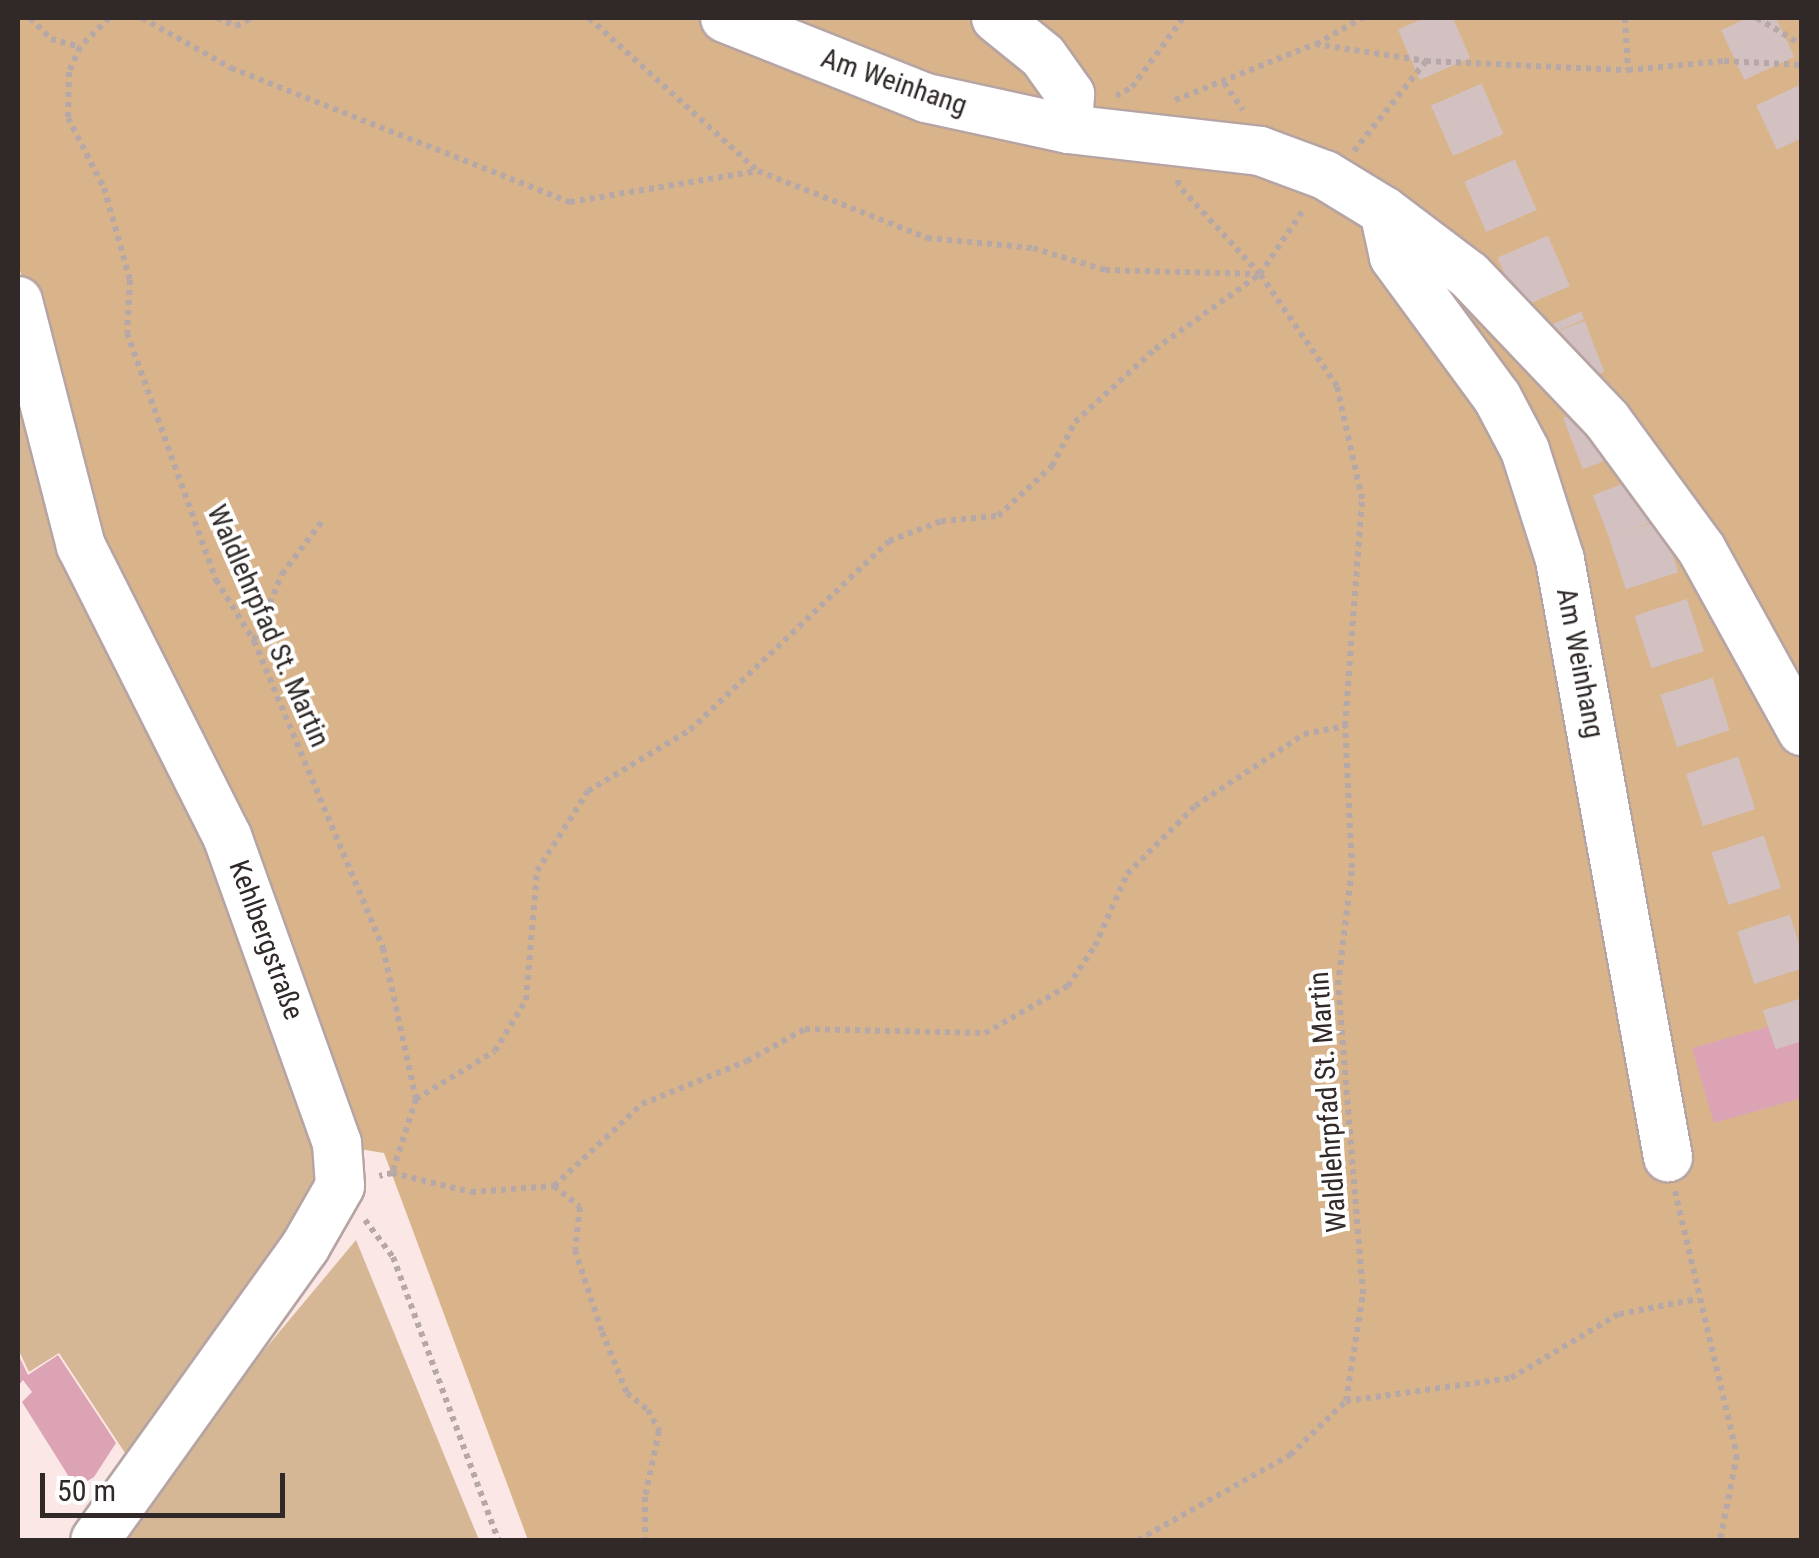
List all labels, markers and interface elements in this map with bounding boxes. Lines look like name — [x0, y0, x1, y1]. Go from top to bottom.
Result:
street label: Am Weinhang — [817, 41, 971, 123]
street label: Waldlehrpfad St. Martin — [200, 500, 336, 752]
street label: Am Weinhang — [1549, 585, 1611, 741]
street label: Kehlbergstraße — [222, 856, 310, 1024]
street label: Waldlehrpfad St. Martin — [1302, 971, 1354, 1233]
scale bar — [45, 1453, 290, 1515]
text: 50 m — [57, 1473, 116, 1508]

